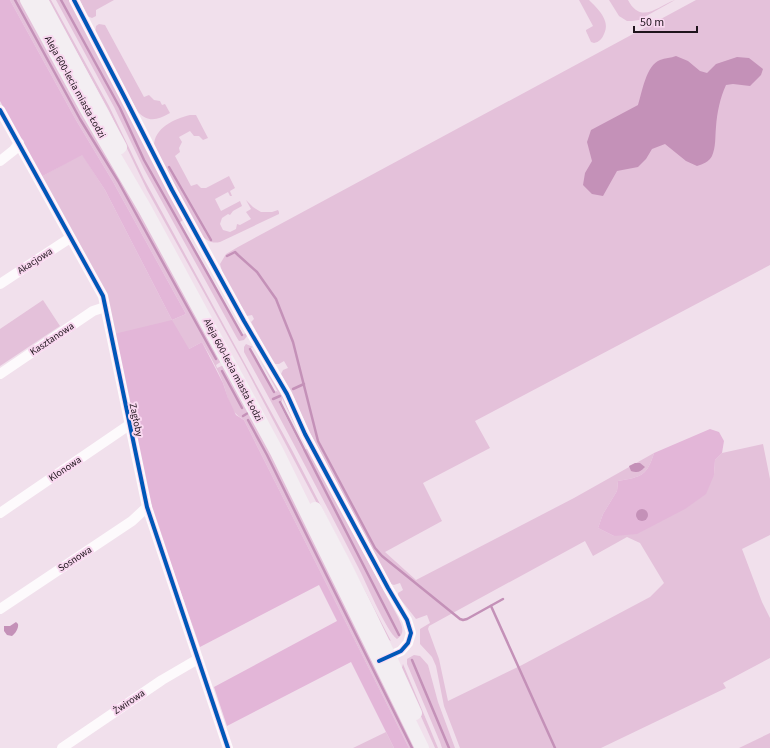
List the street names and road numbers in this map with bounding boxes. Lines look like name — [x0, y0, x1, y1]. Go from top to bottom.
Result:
street label: Aleja 600-lecia miasta Łodzi — [41, 33, 109, 141]
street label: Akacjowa — [14, 244, 56, 278]
street label: Aleja 600-lecia miasta Łodzi — [200, 316, 266, 424]
street label: Kasztanowa — [27, 319, 77, 359]
street label: Zagłoby — [126, 402, 146, 438]
street label: Klonowa — [46, 453, 84, 485]
street label: Sosnowa — [55, 543, 95, 575]
street label: Żwirowa — [110, 686, 148, 718]

